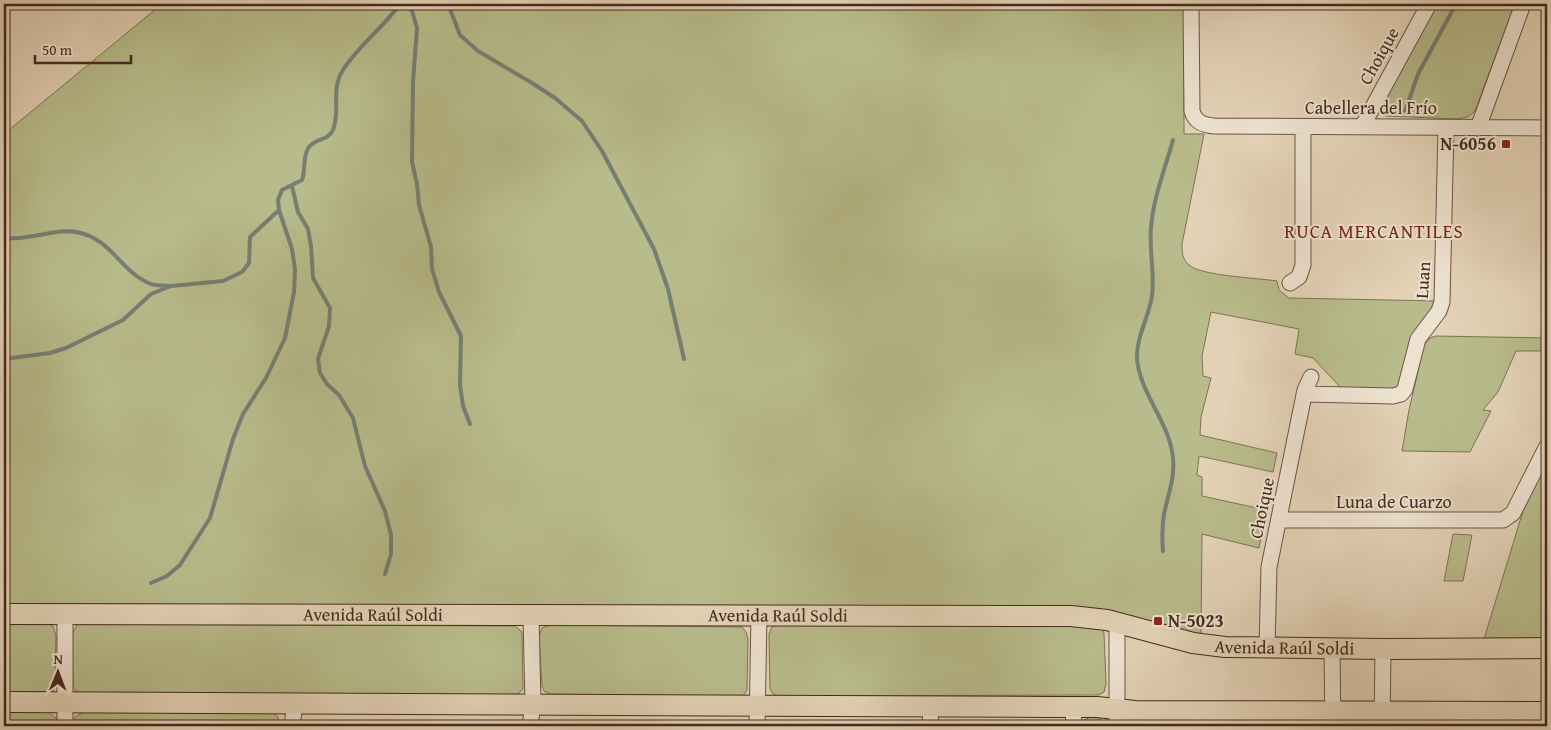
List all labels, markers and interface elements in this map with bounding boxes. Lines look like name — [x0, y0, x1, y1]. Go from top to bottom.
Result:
street label: Choique — [1352, 22, 1405, 89]
scale bar — [35, 32, 131, 64]
text: 50 m — [42, 39, 73, 60]
street label: Cabellera del Frío — [1305, 94, 1437, 121]
place label: N-6056 — [1440, 130, 1496, 157]
marker: N-6056 — [1500, 138, 1512, 150]
district label: RUCA MERCANTILES — [1284, 217, 1464, 245]
street label: Luan — [1408, 261, 1437, 299]
street label: Choique — [1242, 475, 1281, 541]
street label: Luna de Cuarzo — [1336, 488, 1452, 515]
street label: Avenida Raúl Soldi — [303, 601, 443, 628]
street label: Avenida Raúl Soldi — [708, 601, 848, 629]
place label: N-5023 — [1168, 607, 1224, 634]
marker: N-5023 — [1152, 615, 1164, 627]
street label: Avenida Raúl Soldi — [1213, 632, 1355, 662]
north arrow — [32, 648, 82, 698]
text: N — [53, 649, 64, 669]

